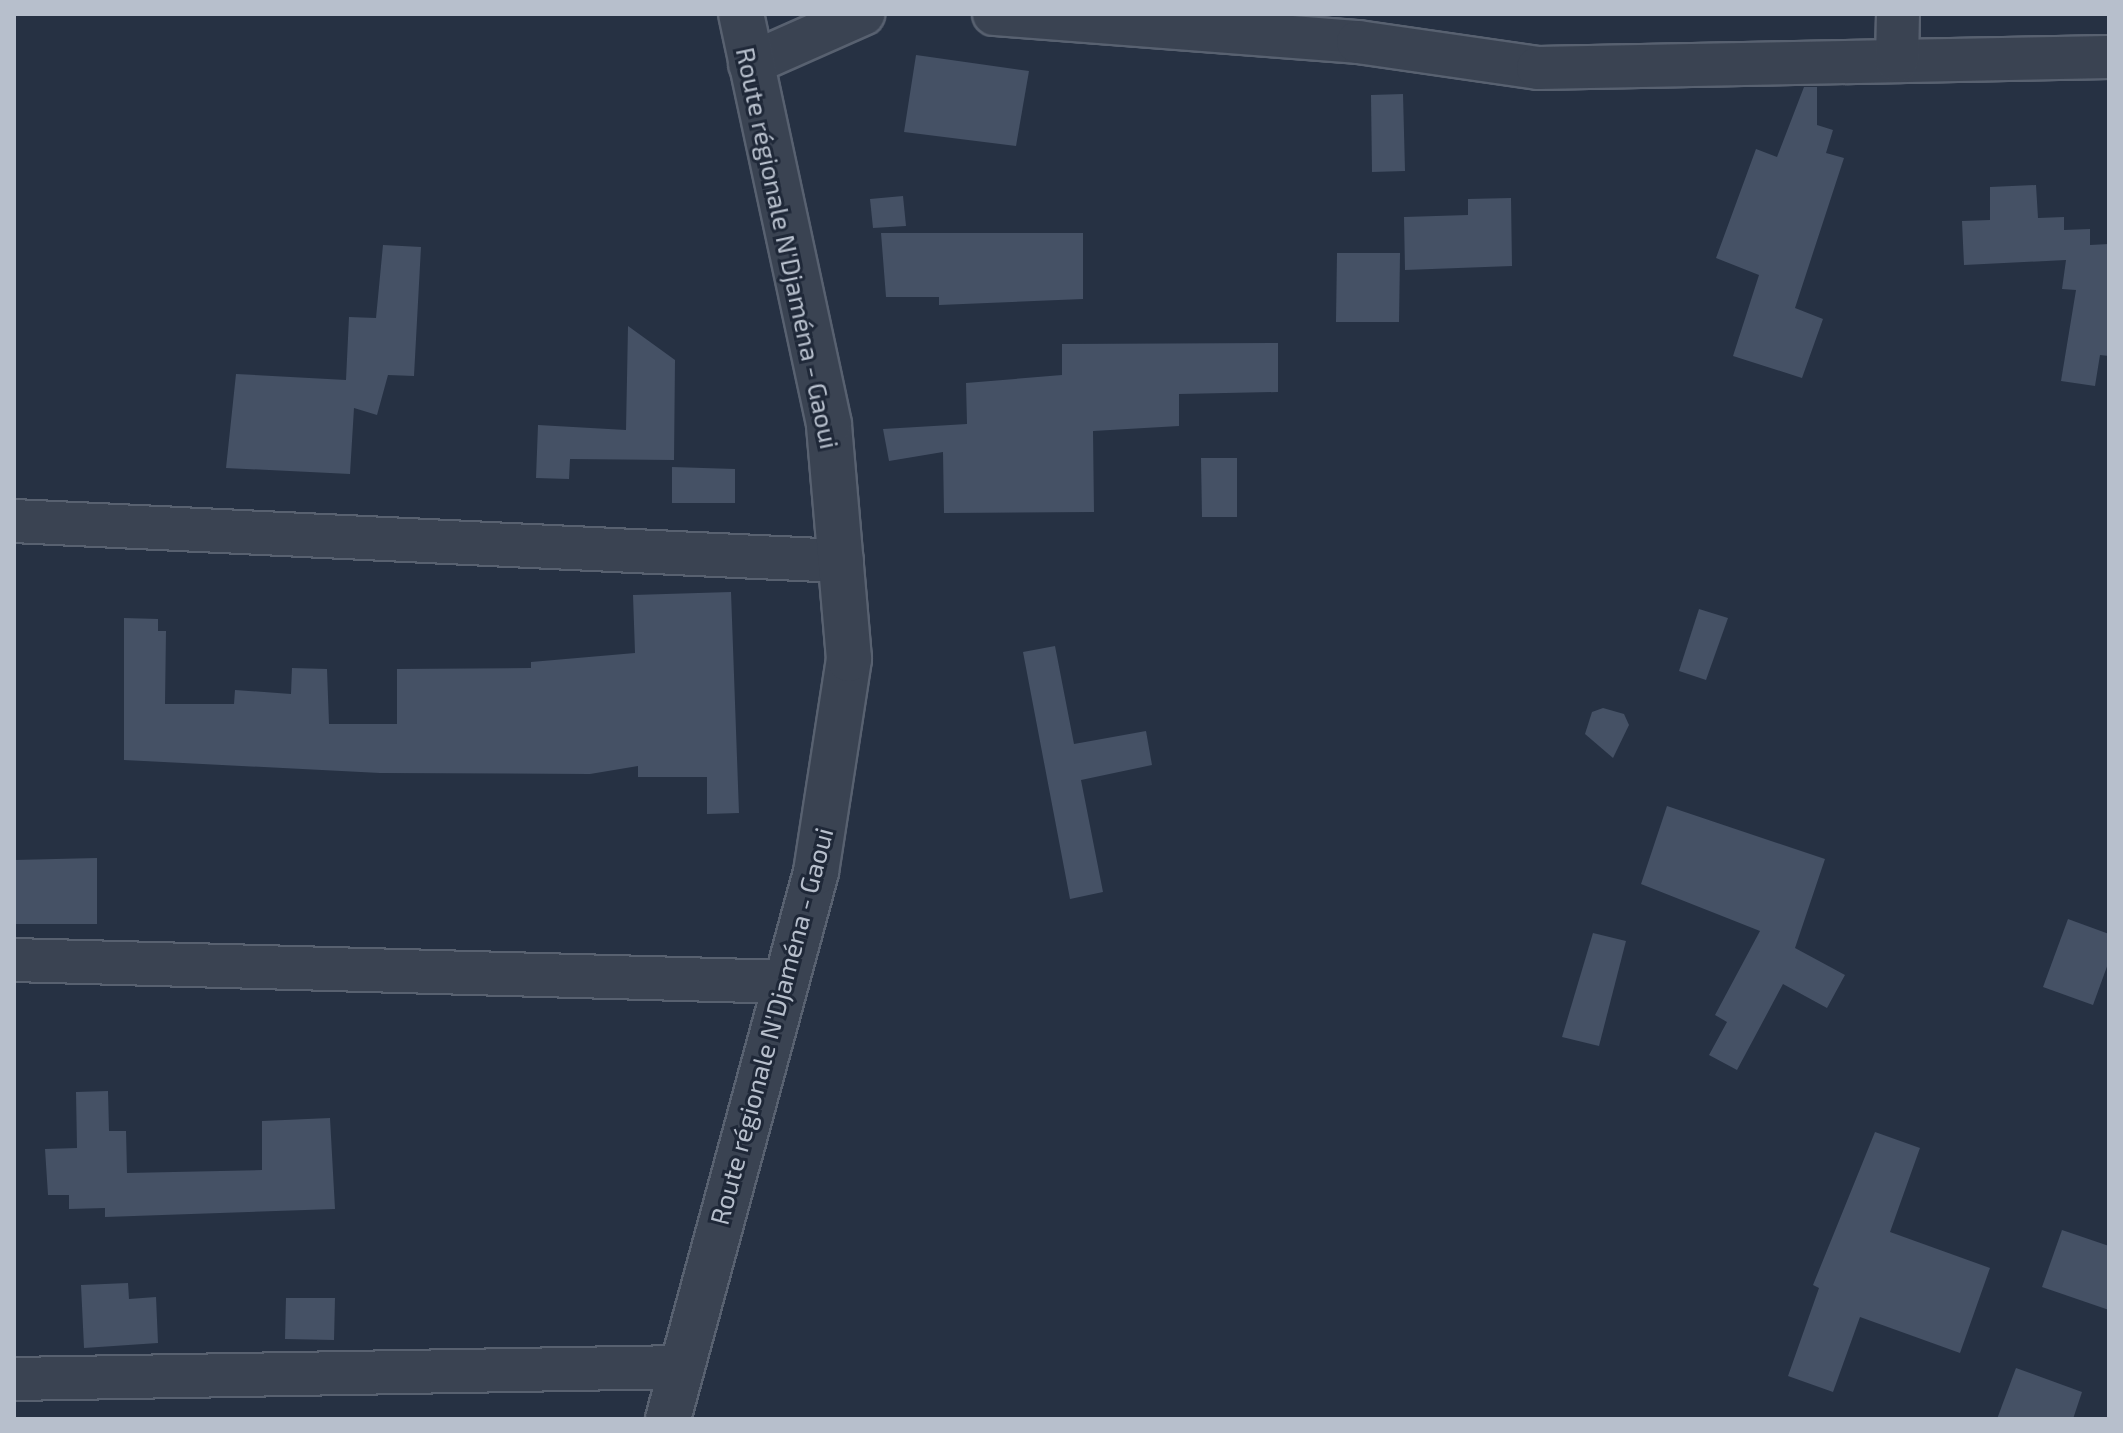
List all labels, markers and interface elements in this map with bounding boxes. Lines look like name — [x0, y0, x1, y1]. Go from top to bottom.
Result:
street label: Route régionale N'Djaména - Gaoui — [730, 44, 846, 452]
street label: Route régionale N'Djaména - Gaoui — [703, 824, 839, 1228]

